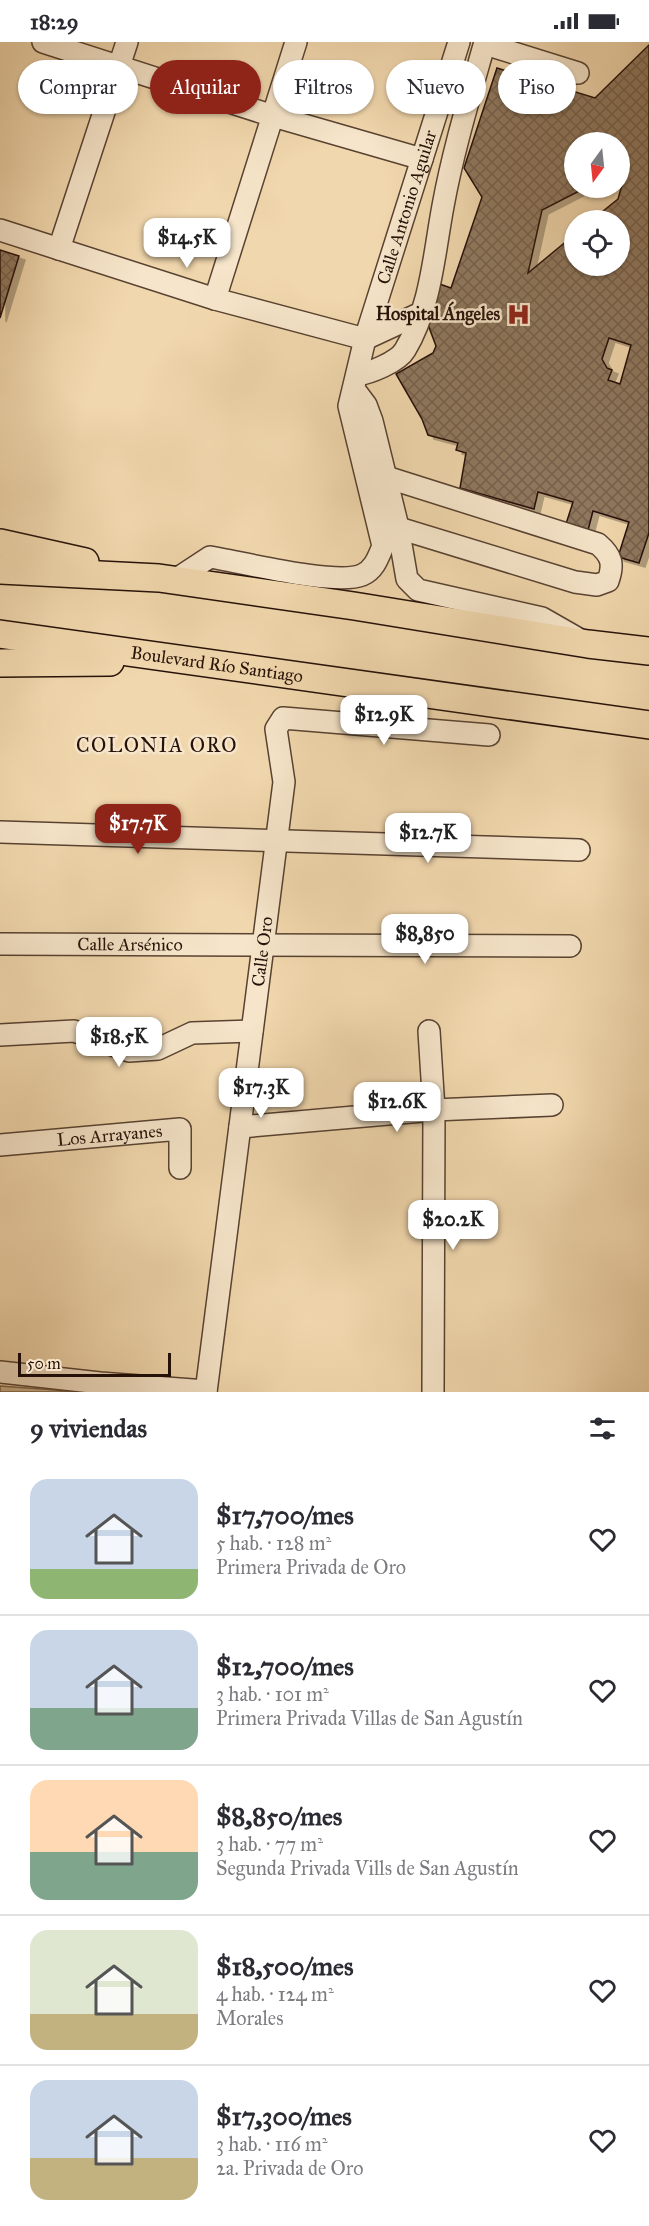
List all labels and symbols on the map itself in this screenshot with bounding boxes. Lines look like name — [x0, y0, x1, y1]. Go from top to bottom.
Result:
street label: Calle Antonio Aguilar — [372, 127, 442, 287]
north arrow — [564, 132, 630, 198]
pin: $14.5K — [138, 218, 236, 269]
place label: Hospital Ángeles — [376, 301, 500, 326]
hospital icon: Hospital Ángeles — [505, 301, 531, 327]
street label: Boulevard Río Santiago — [129, 641, 304, 687]
pin: $12.9K — [335, 695, 433, 746]
district label: COLONIA ORO — [76, 733, 238, 757]
pin: $17.7K — [89, 804, 187, 855]
pin: $12.7K — [379, 813, 477, 864]
pin: $8,850 — [376, 914, 474, 965]
street label: Calle Oro — [247, 915, 278, 988]
street label: Calle Arsénico — [77, 933, 183, 956]
pin: $18.5K — [70, 1017, 168, 1068]
pin: $17.3K — [212, 1068, 310, 1119]
pin: $12.6K — [348, 1082, 446, 1133]
street label: Los Arrayanes — [56, 1120, 163, 1151]
pin: $20.2K — [404, 1200, 502, 1251]
scale bar — [18, 1350, 171, 1378]

